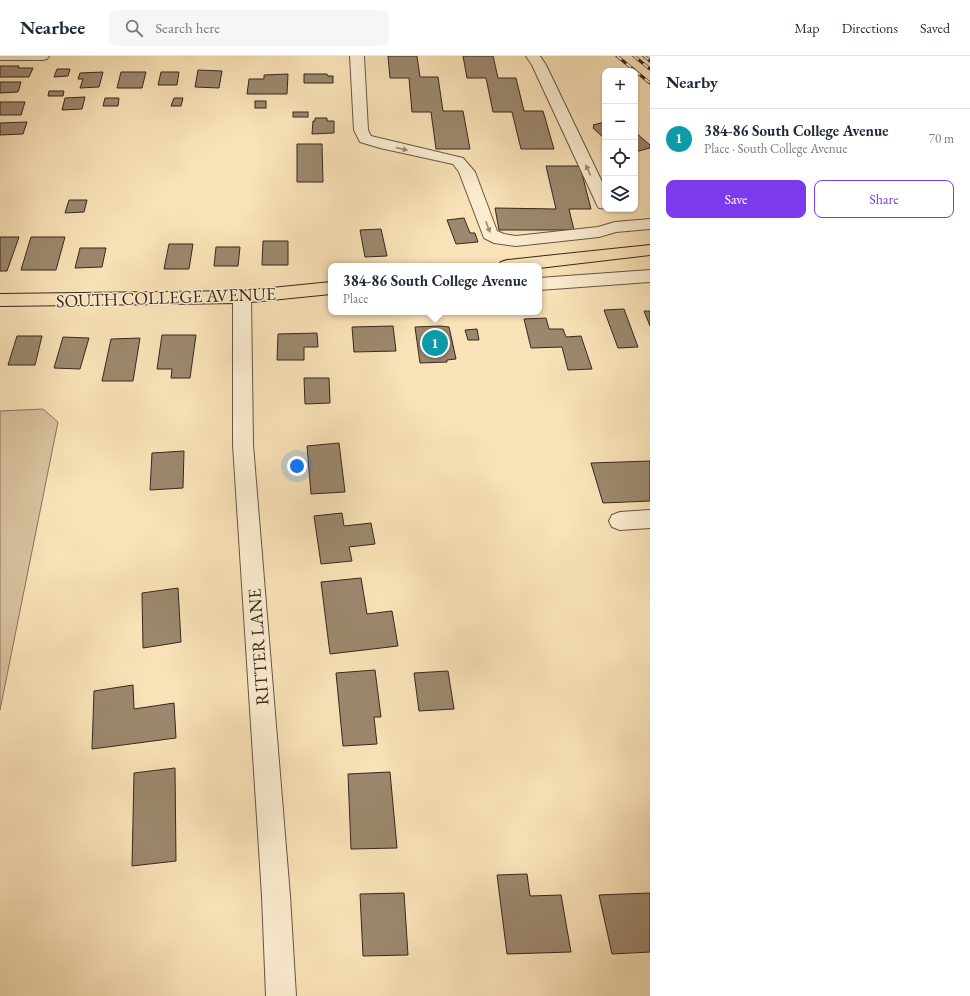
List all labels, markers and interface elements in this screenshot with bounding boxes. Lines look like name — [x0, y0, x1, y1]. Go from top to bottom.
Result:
search box — [109, 10, 389, 46]
text: Nearbee — [20, 15, 85, 40]
icon: search — [123, 17, 145, 39]
text: Search here — [155, 18, 220, 37]
text: Map — [794, 19, 820, 37]
text: Directions — [842, 19, 898, 37]
text: Saved — [920, 19, 950, 37]
map controls — [602, 68, 638, 212]
button: + — [602, 68, 638, 104]
text: Nearby — [666, 71, 718, 93]
button: − — [602, 104, 638, 140]
text: 384-86 South College Avenue — [704, 121, 889, 140]
text: 1 — [676, 130, 682, 147]
text: 70 m — [929, 130, 954, 147]
button: locate — [602, 140, 638, 176]
text: Place · South College Avenue — [704, 140, 848, 157]
one-way arrow — [396, 147, 409, 153]
one-way arrow — [585, 164, 591, 175]
button: layers — [602, 176, 638, 212]
button: Save — [666, 180, 806, 218]
button: Share — [814, 180, 954, 218]
one-way arrow — [485, 222, 491, 234]
popup — [328, 263, 542, 315]
text: 384-86 South College Avenue — [343, 271, 527, 290]
street label: SOUTH COLLEGE AVENUE — [56, 282, 276, 312]
text: Place — [343, 290, 368, 307]
pin: 1 — [422, 328, 448, 358]
your location — [287, 456, 307, 476]
street label: RITTER LANE — [242, 588, 274, 706]

